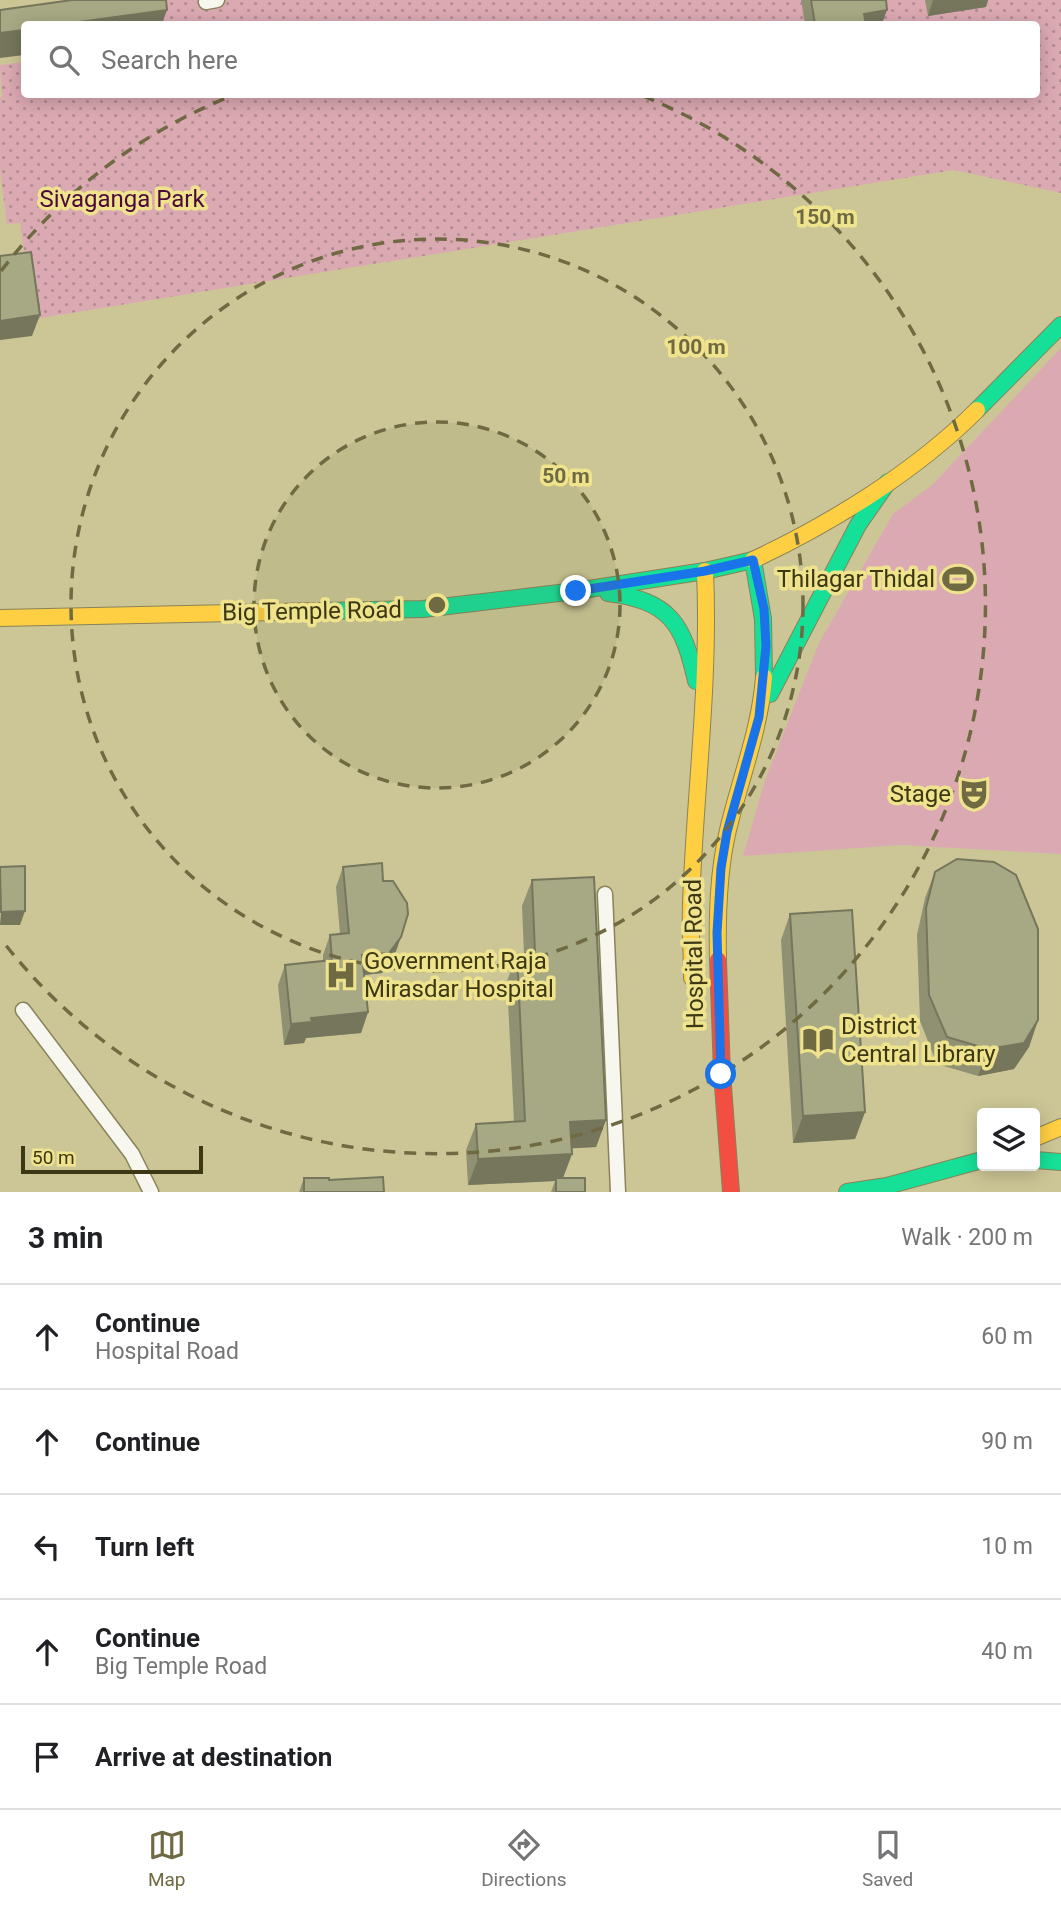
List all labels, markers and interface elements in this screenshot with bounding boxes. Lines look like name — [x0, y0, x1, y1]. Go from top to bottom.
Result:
search box — [21, 21, 1040, 98]
icon: search — [45, 41, 83, 79]
text: Search here — [101, 45, 238, 75]
park label: Sivaganga Park — [39, 185, 205, 213]
text: 150 m — [795, 205, 855, 229]
text: 100 m — [666, 335, 726, 359]
text: 50 m — [542, 464, 590, 488]
sports icon: Thilagar Thidal — [941, 562, 975, 596]
place label: Thilagar Thidal — [777, 565, 935, 593]
route end — [560, 575, 591, 606]
centre of rings — [425, 593, 449, 617]
street label: Big Temple Road — [222, 595, 402, 627]
theatre icon: Stage — [957, 777, 991, 811]
place label: Stage — [890, 780, 951, 808]
street label: Hospital Road — [679, 879, 709, 1029]
place label: Government Raja Mirasdar Hospital — [364, 947, 554, 1003]
hospital icon: Government Raja Mirasdar Hospital — [324, 958, 358, 992]
place label: District Central Library — [841, 1012, 996, 1068]
library icon: District Central Library — [801, 1023, 835, 1057]
route start — [705, 1058, 736, 1089]
map controls — [977, 1108, 1040, 1171]
button: layers — [977, 1108, 1040, 1171]
scale bar — [21, 1143, 203, 1175]
text: 50 m — [32, 1146, 75, 1169]
text: 3 min — [28, 1220, 103, 1255]
text: Walk · 200 m — [901, 1224, 1033, 1251]
text: Continue — [95, 1308, 200, 1338]
icon: ahead — [28, 1318, 66, 1356]
text: 60 m — [981, 1323, 1033, 1350]
text: Hospital Road — [95, 1338, 239, 1365]
icon: ahead — [28, 1423, 66, 1461]
text: Continue — [95, 1427, 200, 1457]
text: 90 m — [981, 1428, 1033, 1455]
icon: left — [28, 1528, 66, 1566]
text: Turn left — [95, 1532, 194, 1562]
text: 10 m — [981, 1533, 1033, 1560]
text: Continue — [95, 1623, 200, 1653]
icon: ahead — [28, 1633, 66, 1671]
text: 40 m — [981, 1638, 1033, 1665]
text: Big Temple Road — [95, 1653, 267, 1680]
icon: arrive — [28, 1738, 66, 1776]
text: Arrive at destination — [95, 1742, 332, 1772]
tab: Map — [148, 1826, 186, 1891]
tab: Directions — [481, 1826, 566, 1891]
tab: Saved — [862, 1826, 913, 1891]

